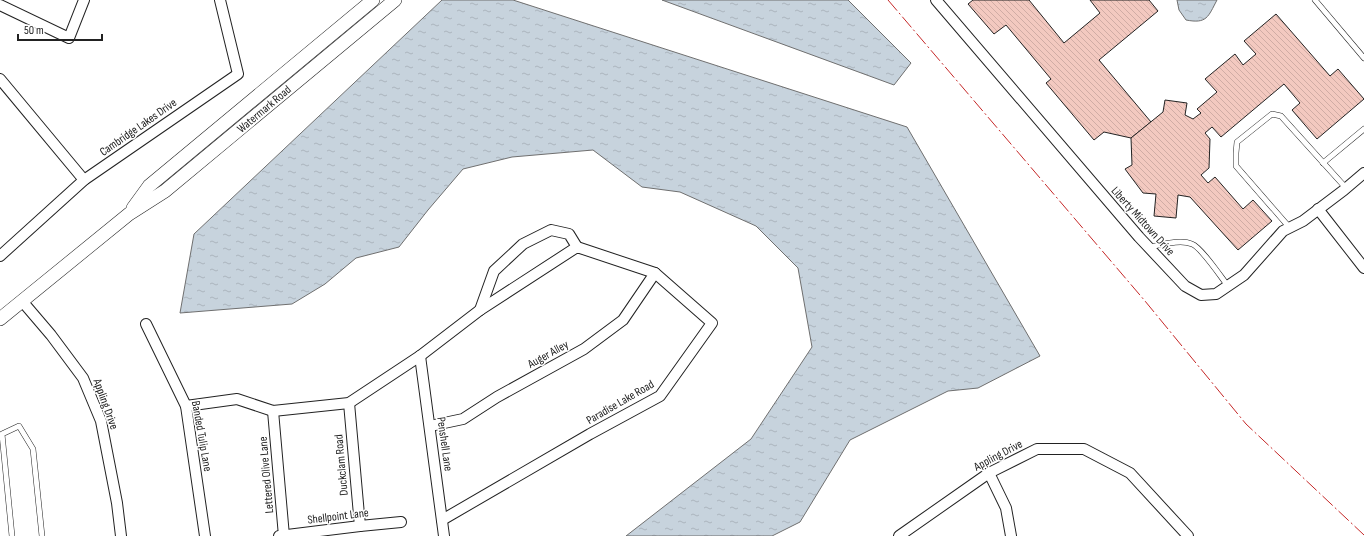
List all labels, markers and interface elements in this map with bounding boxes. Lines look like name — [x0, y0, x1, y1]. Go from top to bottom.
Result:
scale bar — [18, 16, 102, 42]
text: 50 m — [24, 23, 44, 38]
street label: Watermark Road — [234, 82, 294, 136]
street label: Cambridge Lakes Drive — [97, 95, 180, 160]
street label: Liberty Midtown Drive — [1108, 184, 1178, 259]
street label: Auger Alley — [524, 337, 572, 372]
street label: Appling Drive — [89, 376, 122, 432]
street label: Paradise Lake Road — [584, 377, 657, 428]
street label: Banded Tulip Lane — [188, 400, 215, 473]
street label: Penshell Lane — [433, 416, 456, 472]
street label: Duckclam Road — [331, 434, 352, 496]
street label: Lettered Olive Lane — [256, 436, 277, 514]
street label: Appling Drive — [971, 436, 1025, 475]
street label: Shellpoint Lane — [307, 505, 370, 528]

